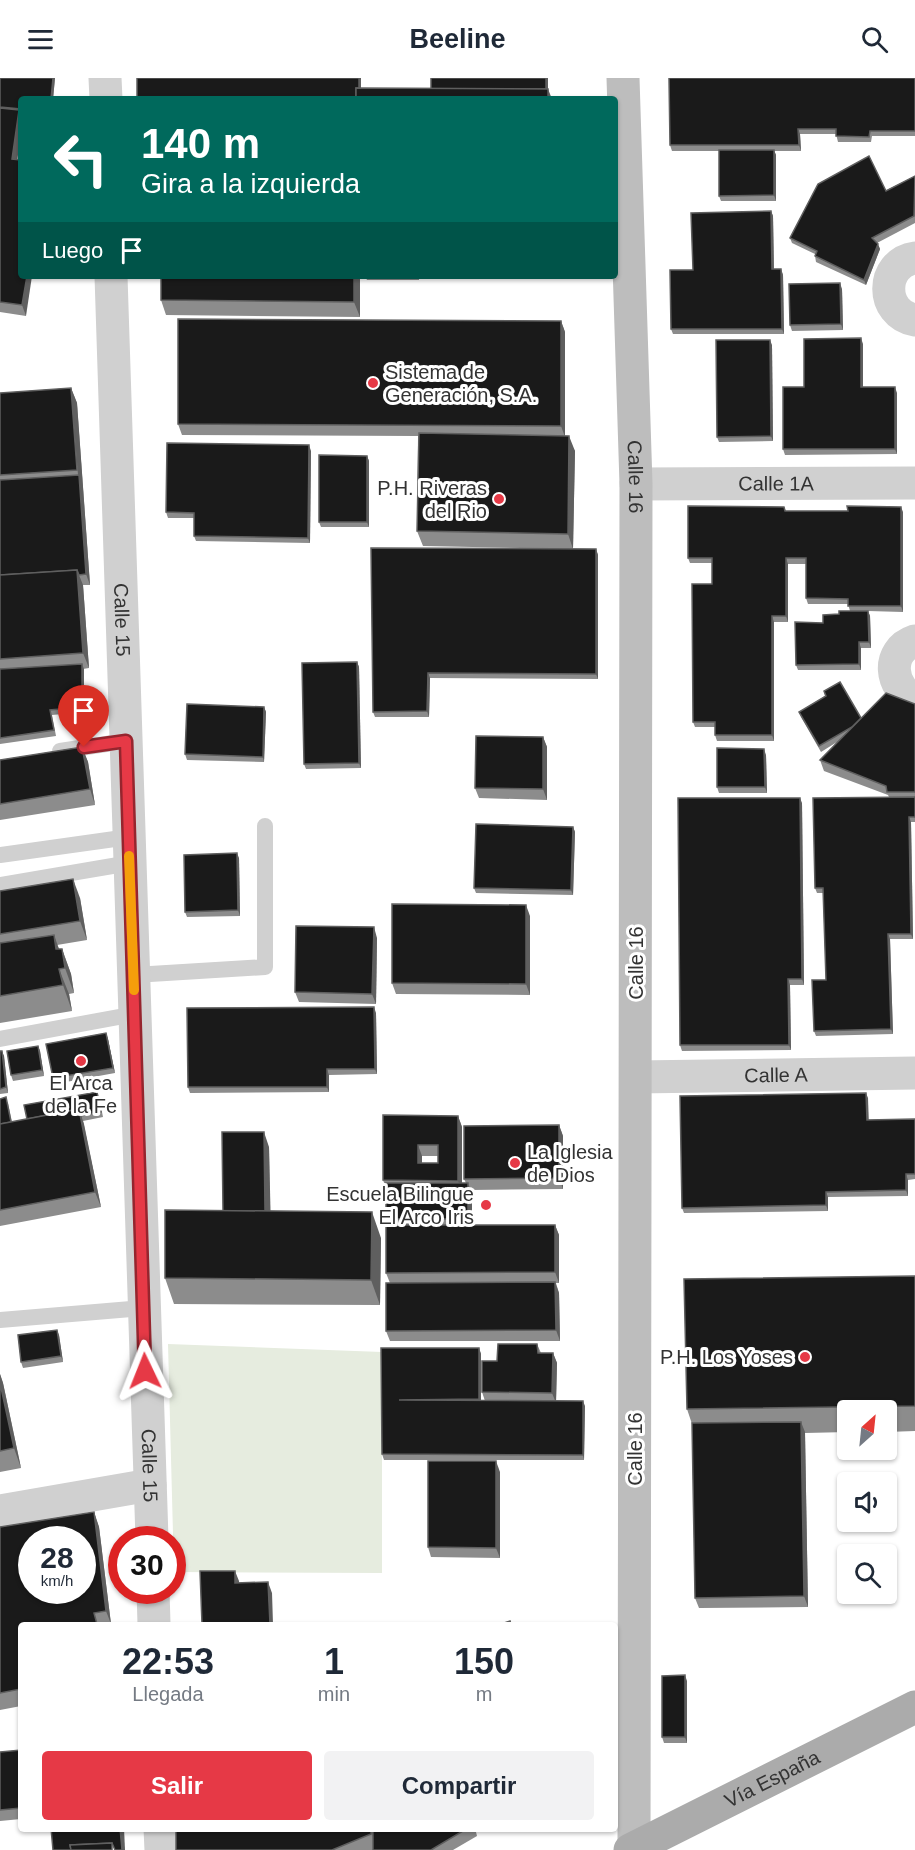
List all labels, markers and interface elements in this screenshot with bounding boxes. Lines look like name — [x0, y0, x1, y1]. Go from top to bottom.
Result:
icon: menu — [24, 23, 57, 56]
icon: search — [858, 23, 891, 56]
text: Beeline — [409, 24, 506, 54]
icon: left — [42, 120, 120, 198]
text: 140 m — [141, 120, 260, 167]
text: Gira a la izquierda — [141, 169, 360, 199]
icon: arrive — [115, 234, 148, 267]
text: Luego — [42, 238, 103, 263]
place label: Sistema de Generación, S.A. — [385, 361, 537, 406]
marker: Sistema de Generación, S.A. — [366, 376, 380, 390]
street label: Calle 16 — [624, 440, 647, 514]
street label: Calle 1A — [738, 472, 815, 495]
place label: P.H. Riveras del Rio — [377, 477, 487, 522]
marker: P.H. Riveras del Rio — [492, 492, 506, 506]
street label: Calle 15 — [110, 583, 134, 657]
pin — [58, 685, 109, 747]
icon: arrive — [67, 694, 100, 727]
street label: Calle 16 — [625, 926, 647, 1000]
marker: El Arca de la Fe — [74, 1054, 88, 1068]
street label: Calle A — [744, 1064, 808, 1086]
place label: El Arca de la Fe — [45, 1072, 117, 1117]
place label: La Iglesia de Dios — [527, 1141, 613, 1186]
marker: La Iglesia de Dios — [508, 1156, 522, 1170]
place label: Escuela Bilingue El Arco Iris — [326, 1183, 474, 1228]
marker: Escuela Bilingue El Arco Iris — [479, 1198, 493, 1212]
position arrow — [113, 1339, 177, 1403]
place label: P.H. Los Yoses — [660, 1346, 793, 1368]
marker: P.H. Los Yoses — [798, 1350, 812, 1364]
north arrow — [837, 1400, 897, 1460]
map controls — [837, 1400, 897, 1604]
street label: Calle 16 — [624, 1412, 646, 1486]
street label: Calle 15 — [137, 1428, 162, 1502]
button: sound — [837, 1472, 897, 1532]
speed limit sign: 30 — [108, 1526, 186, 1604]
text: 28 — [40, 1541, 74, 1574]
button: search — [837, 1544, 897, 1604]
text: km/h — [41, 1572, 73, 1589]
text: 22:53 — [122, 1641, 214, 1682]
text: 1 — [324, 1641, 344, 1682]
text: 150 — [454, 1641, 514, 1682]
text: Llegada — [132, 1683, 204, 1705]
text: min — [318, 1683, 350, 1705]
text: m — [476, 1683, 492, 1705]
street label: Vía España — [721, 1745, 824, 1812]
button: Salir — [42, 1751, 312, 1820]
button: Compartir — [324, 1751, 594, 1820]

